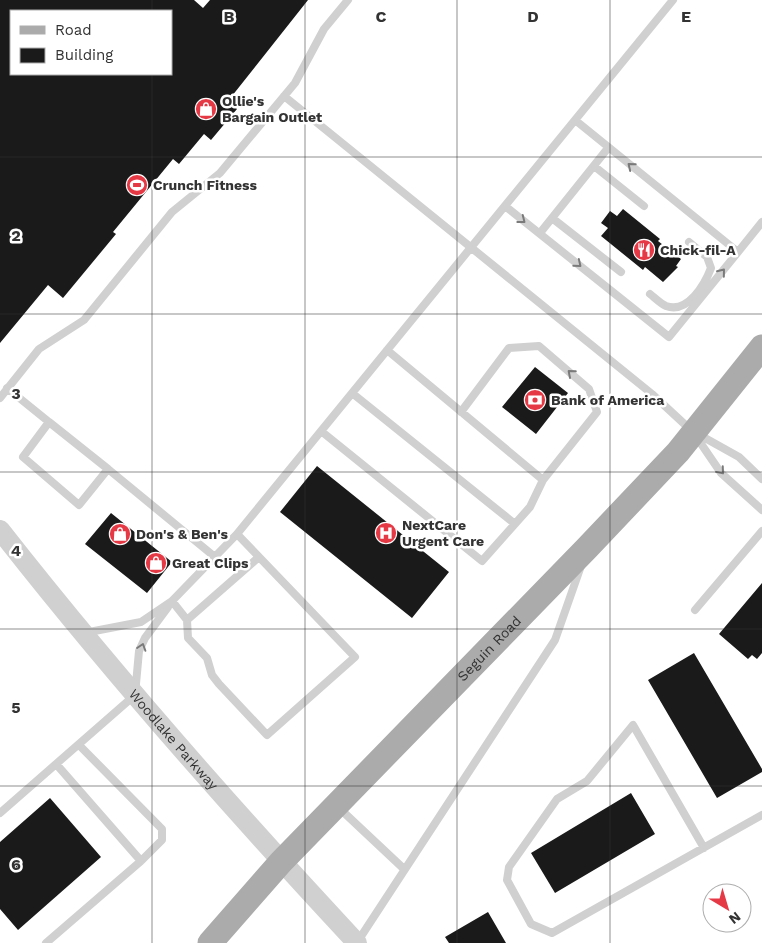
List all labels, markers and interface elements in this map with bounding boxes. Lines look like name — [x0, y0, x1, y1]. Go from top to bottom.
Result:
text: B — [224, 7, 235, 26]
text: C — [376, 7, 387, 26]
text: D — [527, 7, 539, 26]
text: E — [681, 7, 691, 26]
legend — [10, 10, 172, 75]
text: Road — [55, 21, 92, 39]
text: Building — [55, 46, 113, 64]
place label: Ollie's Bargain Outlet — [222, 93, 322, 125]
shop icon: Ollie's Bargain Outlet — [194, 97, 218, 121]
one-way arrow — [628, 164, 637, 172]
sports icon: Crunch Fitness — [125, 173, 149, 197]
place label: Crunch Fitness — [153, 177, 258, 193]
one-way arrow — [516, 214, 526, 223]
text: 2 — [11, 226, 21, 245]
restaurant icon: Chick-fil-A — [632, 238, 656, 262]
place label: Chick-fil-A — [660, 242, 736, 258]
one-way arrow — [572, 258, 581, 266]
one-way arrow — [716, 269, 724, 278]
one-way arrow — [568, 370, 577, 379]
text: 3 — [11, 384, 21, 403]
bank icon: Bank of America — [523, 388, 547, 412]
place label: Bank of America — [551, 392, 665, 408]
one-way arrow — [716, 465, 724, 474]
place label: NextCare Urgent Care — [402, 517, 484, 549]
hospital icon: NextCare Urgent Care — [374, 521, 398, 545]
shop icon: Don's & Ben's — [108, 522, 132, 546]
place label: Don's & Ben's — [136, 526, 229, 542]
text: 4 — [11, 541, 21, 560]
shop icon: Great Clips — [144, 551, 168, 575]
place label: Great Clips — [172, 555, 249, 571]
street label: Seguin Road — [454, 613, 524, 684]
one-way arrow — [136, 643, 146, 652]
street label: Woodlake Parkway — [126, 686, 222, 793]
text: 5 — [11, 698, 21, 717]
text: 6 — [11, 855, 21, 874]
north arrow — [702, 883, 752, 933]
text: N — [726, 909, 744, 928]

